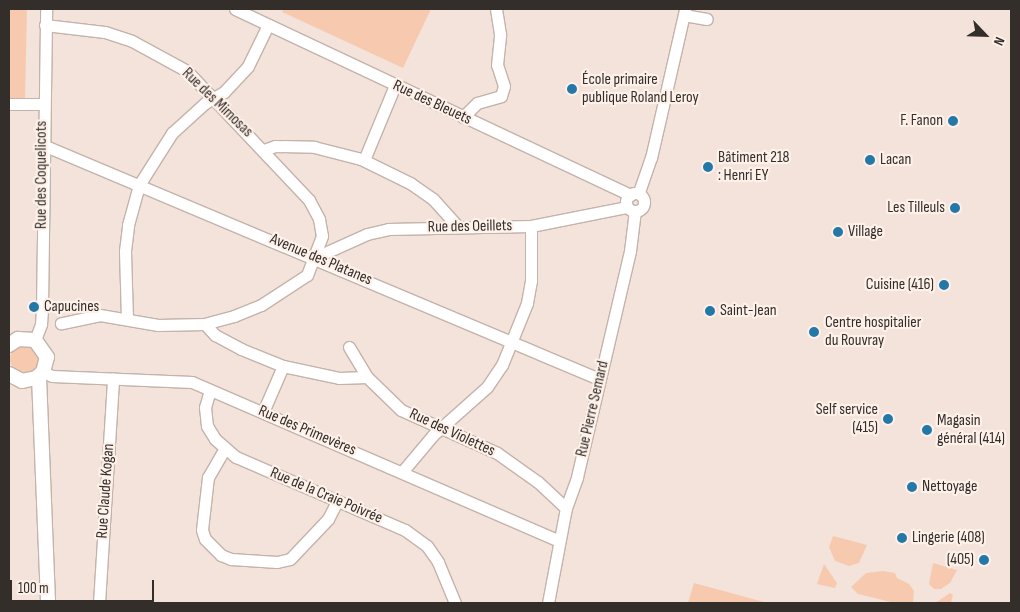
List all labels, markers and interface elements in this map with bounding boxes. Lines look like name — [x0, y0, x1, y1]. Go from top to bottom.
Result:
north arrow — [960, 10, 1010, 60]
text: N — [990, 34, 1008, 48]
street label: Rue des Mimosas — [177, 64, 257, 142]
place label: École primaire publique Roland Leroy — [582, 70, 699, 108]
street label: Rue des Bleuets — [390, 76, 474, 130]
marker: École primaire publique Roland Leroy — [566, 83, 578, 95]
place label: F. Fanon — [900, 111, 943, 131]
marker: F. Fanon — [947, 115, 959, 127]
street label: Rue des Coquelicots — [32, 121, 52, 229]
place label: Bâtiment 218 : Henri EY — [718, 148, 790, 186]
place label: Lacan — [880, 150, 911, 170]
marker: Lacan — [864, 154, 876, 166]
marker: Bâtiment 218 : Henri EY — [702, 161, 714, 173]
place label: Les Tilleuls — [887, 198, 945, 218]
marker: Les Tilleuls — [949, 202, 961, 214]
street label: Rue des Oeillets — [428, 217, 512, 237]
place label: Village — [848, 222, 883, 242]
marker: Village — [832, 226, 844, 238]
street label: Avenue des Platanes — [267, 230, 375, 290]
place label: Cuisine (416) — [866, 275, 934, 295]
marker: Cuisine (416) — [938, 279, 950, 291]
place label: Capucines — [44, 297, 99, 317]
marker: Capucines — [28, 301, 40, 313]
place label: Saint-Jean — [720, 301, 777, 321]
marker: Saint-Jean — [704, 305, 716, 317]
place label: Centre hospitalier du Rouvray — [825, 313, 921, 351]
marker: Centre hospitalier du Rouvray — [807, 325, 821, 339]
street label: Rue Pierre Semard — [573, 359, 613, 459]
place label: Self service (415) — [816, 400, 878, 438]
street label: Rue des Primevères — [255, 402, 359, 460]
street label: Rue des Violettes — [406, 405, 498, 461]
place label: Magasin général (414) — [937, 411, 1005, 449]
marker: Self service (415) — [882, 413, 894, 425]
marker: Magasin général (414) — [921, 424, 933, 436]
street label: Rue Claude Kogan — [93, 443, 119, 539]
street label: Rue de la Craie Poivrée — [267, 464, 385, 528]
place label: Nettoyage — [922, 477, 978, 497]
marker: Nettoyage — [906, 481, 918, 493]
place label: Lingerie (408) — [912, 528, 985, 548]
marker: Lingerie (408) — [896, 532, 908, 544]
place label: (405) — [947, 550, 974, 570]
marker: (405) — [978, 554, 990, 566]
scale bar — [12, 570, 156, 602]
text: 100 m — [18, 579, 49, 598]

